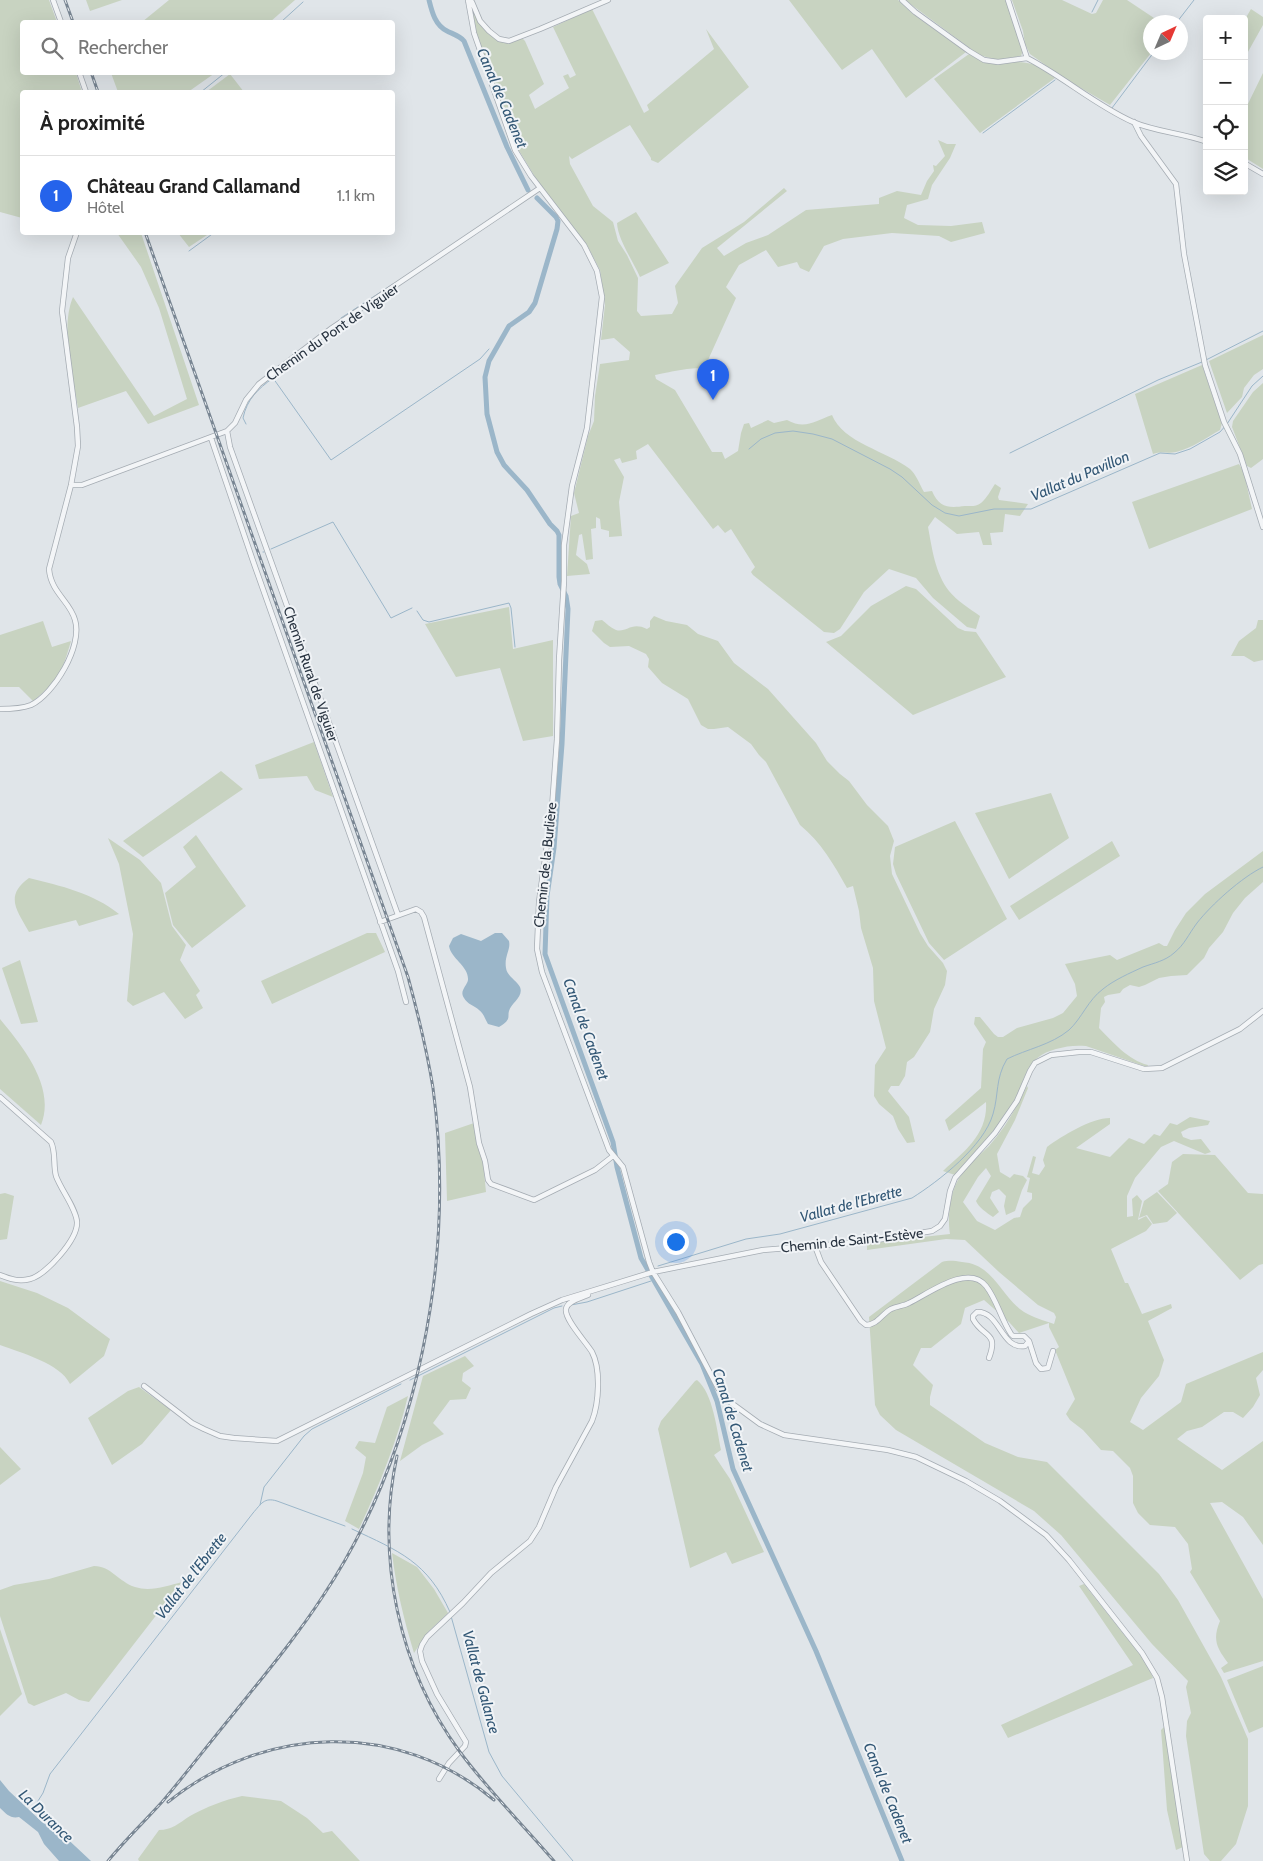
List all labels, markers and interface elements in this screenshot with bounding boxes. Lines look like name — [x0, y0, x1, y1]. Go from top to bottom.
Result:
north arrow — [1143, 15, 1188, 60]
map controls — [1203, 15, 1248, 195]
button: + — [1203, 15, 1248, 60]
search box — [20, 20, 395, 75]
icon: search — [38, 34, 66, 62]
text: Rechercher — [78, 36, 168, 59]
water label: Canal de Cadenet — [473, 45, 531, 151]
button: − — [1203, 60, 1248, 105]
button: locate — [1203, 105, 1248, 150]
text: À proximité — [40, 110, 145, 135]
button: layers — [1203, 150, 1248, 195]
text: Château Grand Callamand — [87, 175, 300, 198]
text: 1 — [53, 186, 59, 205]
text: 1.1 km — [337, 186, 375, 205]
text: Hôtel — [87, 198, 124, 217]
street label: Chemin du Pont de Viguier — [262, 279, 402, 385]
pin: 1 — [697, 359, 729, 400]
water label: Vallat du Pavillon — [1028, 447, 1132, 505]
street label: Chemin Rural de Viguier — [279, 604, 343, 745]
street label: Chemin de la Burlière — [529, 802, 561, 928]
water label: Canal de Cadenet — [559, 976, 613, 1083]
water label: Vallat de l'Ebrette — [798, 1182, 904, 1226]
street label: Chemin de Saint-Estève — [780, 1224, 924, 1256]
your location — [663, 1229, 689, 1255]
water label: Canal de Cadenet — [709, 1366, 757, 1474]
water label: Vallat de l'Ebrette — [152, 1529, 230, 1623]
water label: Vallat de Galance — [459, 1628, 503, 1736]
water label: Canal de Cadenet — [860, 1740, 917, 1846]
water label: La Durance — [15, 1786, 77, 1847]

